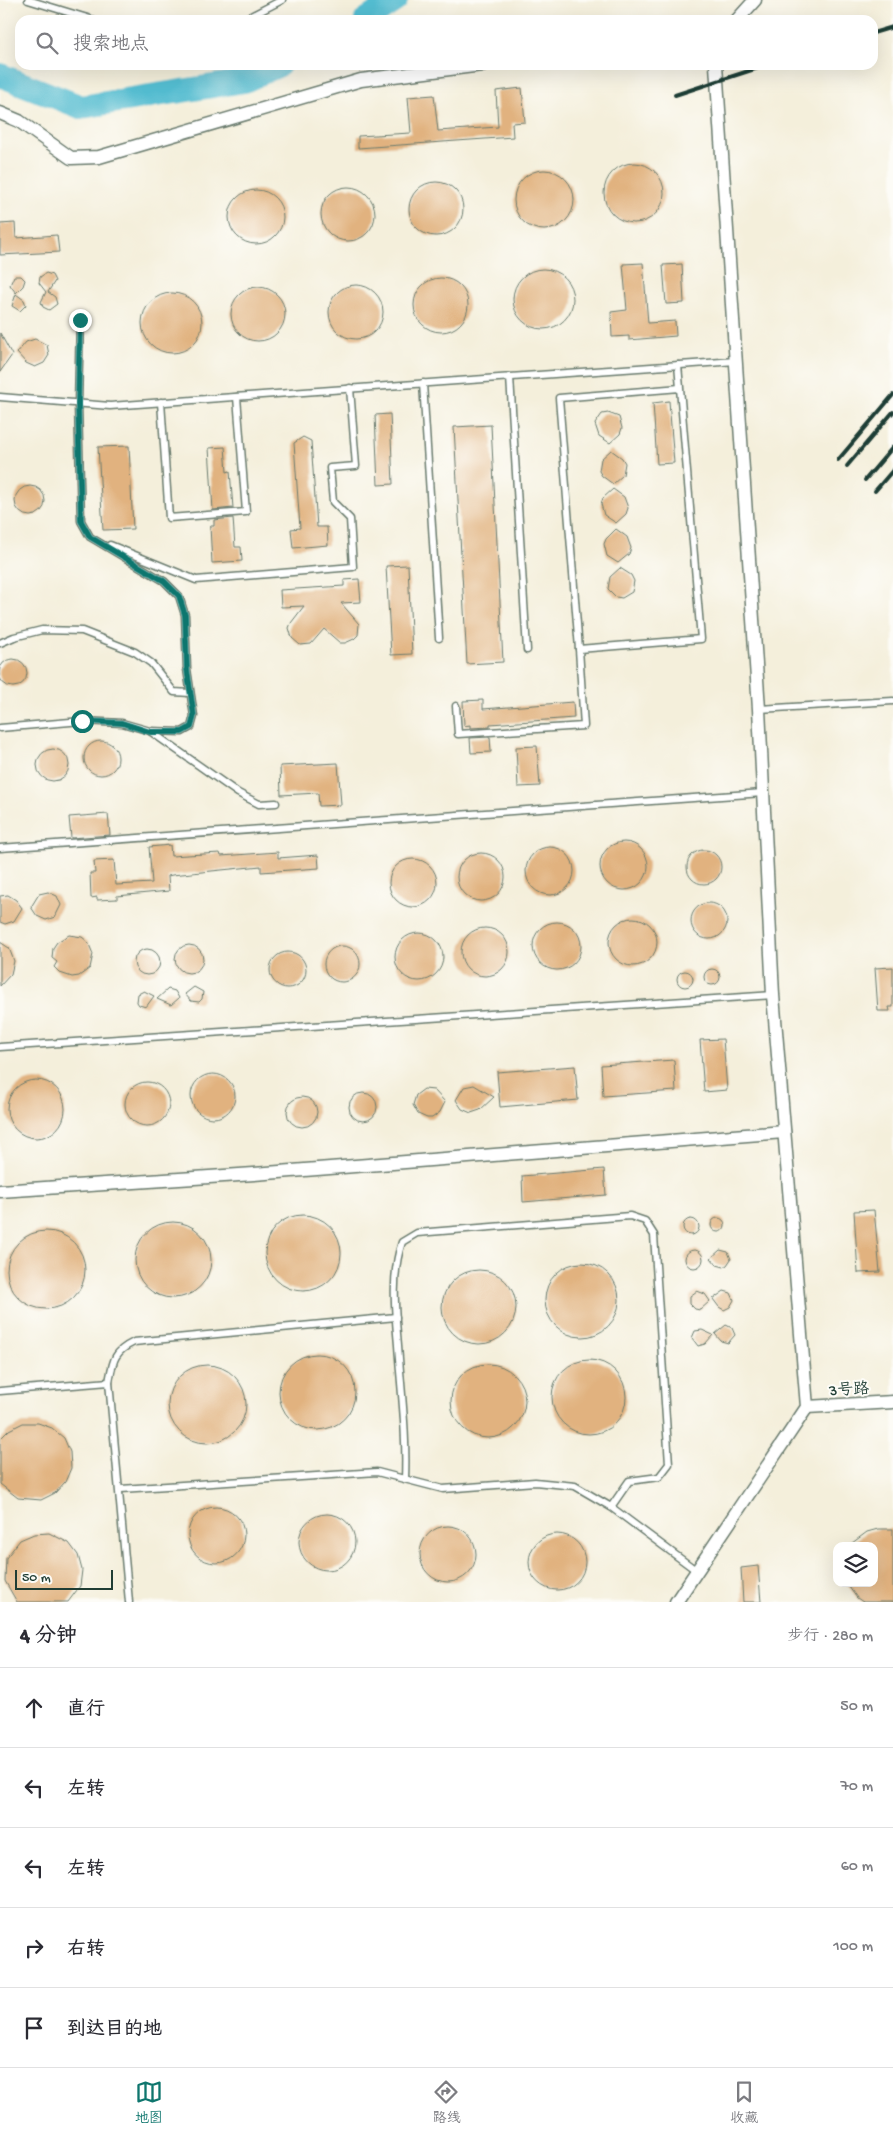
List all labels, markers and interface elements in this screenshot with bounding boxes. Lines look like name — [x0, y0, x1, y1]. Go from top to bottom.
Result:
search box — [15, 15, 878, 70]
icon: search — [33, 29, 61, 57]
text: 搜索地点 — [73, 34, 149, 57]
route end — [69, 309, 92, 332]
route start — [71, 710, 94, 733]
street label: 3号路 — [827, 1379, 870, 1402]
map controls — [833, 1542, 878, 1587]
button: layers — [833, 1542, 878, 1587]
scale bar — [15, 1567, 112, 1590]
text: 50 m — [22, 1570, 51, 1587]
text: 4 分钟 — [20, 1625, 77, 1650]
text: 步行 · 280 m — [788, 1628, 873, 1647]
icon: ahead — [20, 1694, 48, 1722]
text: 50 m — [840, 1698, 873, 1717]
text: 直行 — [67, 1699, 105, 1722]
icon: left — [20, 1774, 48, 1802]
text: 70 m — [840, 1778, 873, 1797]
text: 左转 — [67, 1779, 105, 1802]
icon: left — [20, 1854, 48, 1882]
text: 60 m — [841, 1858, 873, 1877]
text: 左转 — [67, 1859, 105, 1882]
icon: right — [20, 1934, 48, 1962]
text: 100 m — [833, 1938, 873, 1957]
text: 右转 — [67, 1939, 105, 1962]
icon: arrive — [20, 2014, 48, 2042]
text: 到达目的地 — [67, 2019, 162, 2042]
tab: 地图 — [135, 2078, 163, 2128]
tab: 路线 — [432, 2078, 460, 2128]
tab: 收藏 — [730, 2078, 758, 2128]

